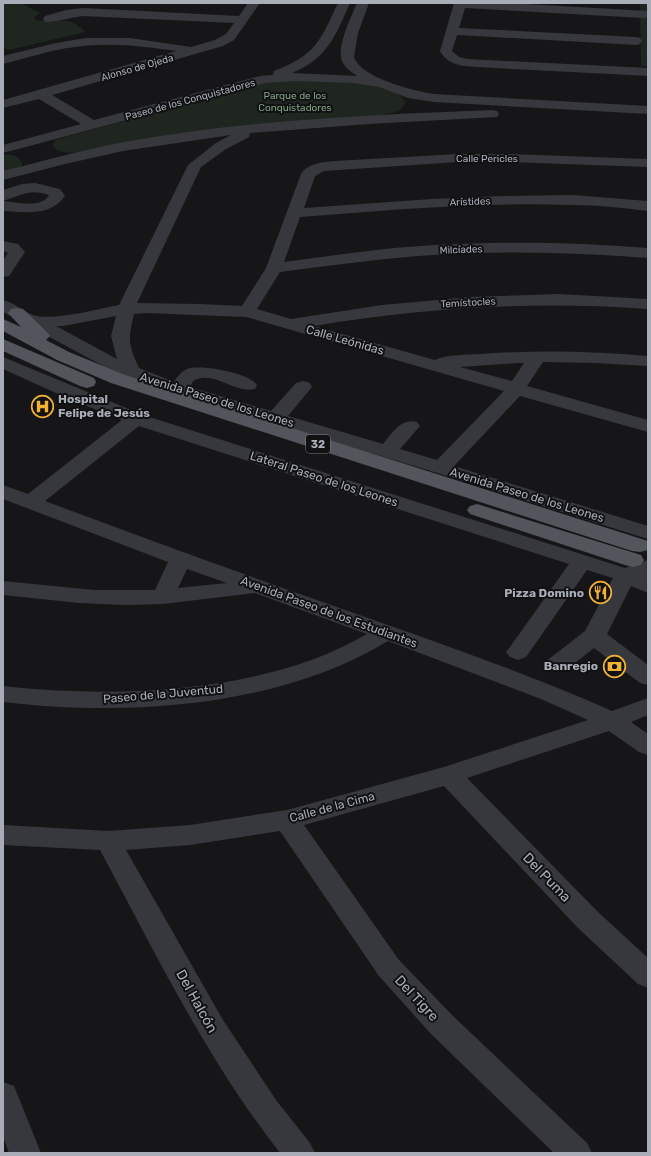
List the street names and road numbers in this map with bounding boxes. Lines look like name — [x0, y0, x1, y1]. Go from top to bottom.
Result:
street label: Alonso de Ojeda — [100, 52, 175, 84]
street label: Paseo de los Conquistadores — [124, 77, 256, 123]
street label: Calle Pericles — [456, 153, 518, 165]
street label: Arístides — [449, 195, 491, 209]
street label: Milcíades — [439, 243, 483, 257]
street label: Temístocles — [440, 296, 496, 310]
street label: Calle Leónidas — [304, 322, 386, 358]
street label: Avenida Paseo de los Leones — [138, 370, 296, 430]
road number: 32 — [306, 435, 330, 453]
street label: Lateral Paseo de los Leones — [248, 448, 400, 510]
street label: Avenida Paseo de los Leones — [448, 465, 606, 525]
street label: Avenida Paseo de los Estudiantes — [239, 573, 419, 651]
street label: Paseo de la Juventud — [102, 682, 224, 706]
street label: Calle de la Cima — [288, 789, 376, 825]
street label: Del Puma — [519, 849, 574, 906]
street label: Del Halcón — [172, 967, 221, 1036]
street label: Del Tigre — [391, 972, 442, 1025]

